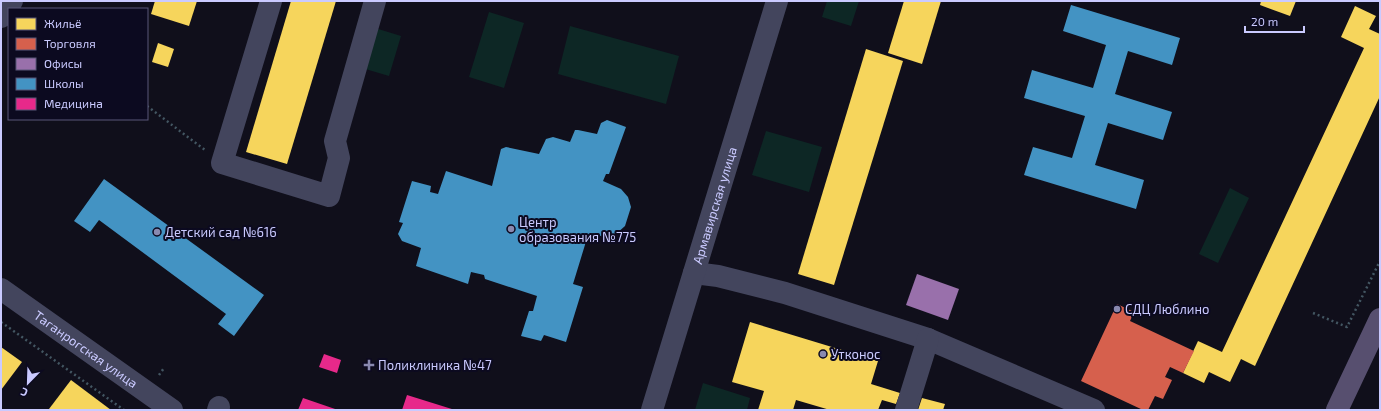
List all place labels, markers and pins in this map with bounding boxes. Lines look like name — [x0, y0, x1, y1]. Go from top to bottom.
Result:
place label: Центр образования №775 — [519, 214, 636, 245]
place label: Детский сад №616 — [165, 224, 277, 240]
marker: Центр образования №775 — [506, 224, 516, 234]
marker: Детский сад №616 — [152, 227, 162, 237]
place label: СДЦ Люблино — [1125, 301, 1210, 317]
marker: СДЦ Люблино — [1112, 304, 1122, 314]
place label: Утконос — [831, 346, 880, 362]
marker: Утконос — [818, 349, 828, 359]
place label: Поликлиника №47 — [378, 357, 492, 373]
marker: Поликлиника №47 — [363, 359, 375, 371]

